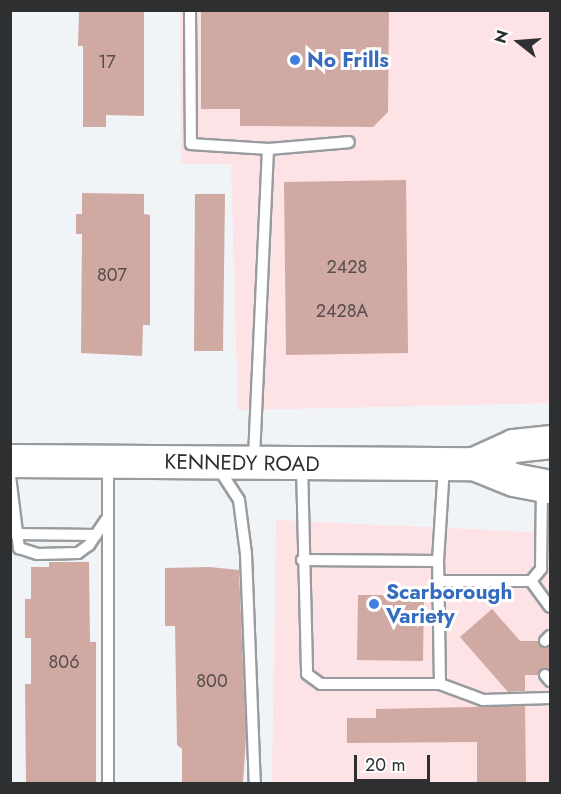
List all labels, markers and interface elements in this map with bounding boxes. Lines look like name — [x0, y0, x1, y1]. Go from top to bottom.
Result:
north arrow — [489, 12, 549, 72]
text: N — [488, 27, 514, 46]
place label: No Frills — [307, 47, 389, 73]
house number: 17 — [98, 51, 116, 73]
marker: No Frills — [288, 53, 302, 67]
house number: 2428 — [327, 256, 367, 278]
house number: 807 — [97, 264, 127, 286]
house number: 2428A — [316, 300, 368, 322]
street label: KENNEDY ROAD — [164, 449, 320, 477]
place label: Scarborough Variety — [386, 579, 512, 629]
marker: Scarborough Variety — [367, 597, 381, 611]
house number: 806 — [49, 651, 79, 673]
house number: 800 — [196, 670, 228, 692]
scale bar — [357, 743, 434, 781]
text: 20 m — [365, 752, 405, 778]

